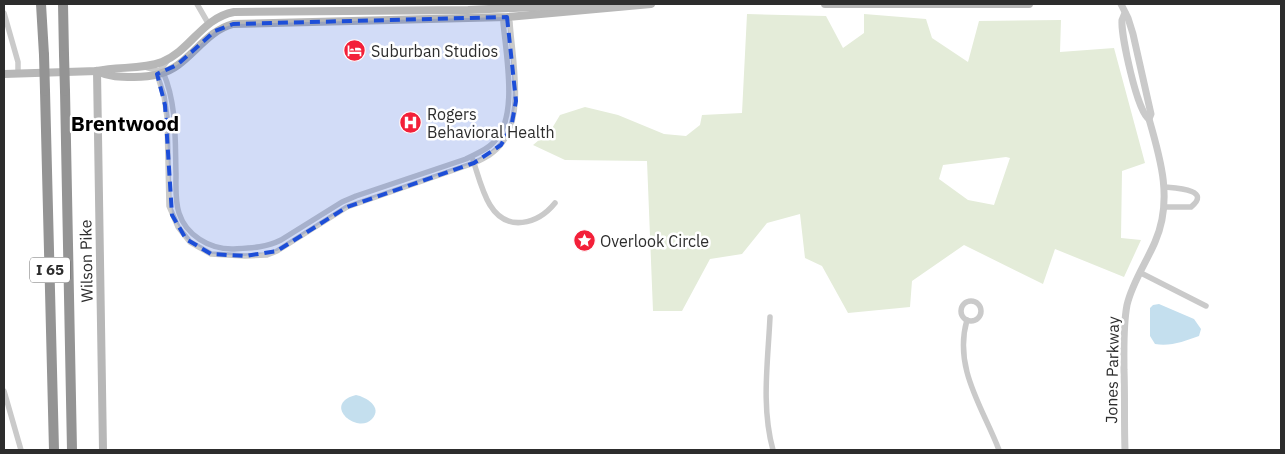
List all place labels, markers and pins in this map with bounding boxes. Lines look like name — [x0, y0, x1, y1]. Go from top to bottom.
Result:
hotel icon: Suburban Studios — [343, 39, 367, 63]
place label: Suburban Studios — [371, 41, 498, 61]
place label: Rogers Behavioral Health — [427, 104, 555, 142]
hospital icon: Rogers Behavioral Health — [399, 111, 423, 135]
place icon: Overlook Circle — [572, 229, 596, 253]
place label: Overlook Circle — [600, 231, 709, 251]

